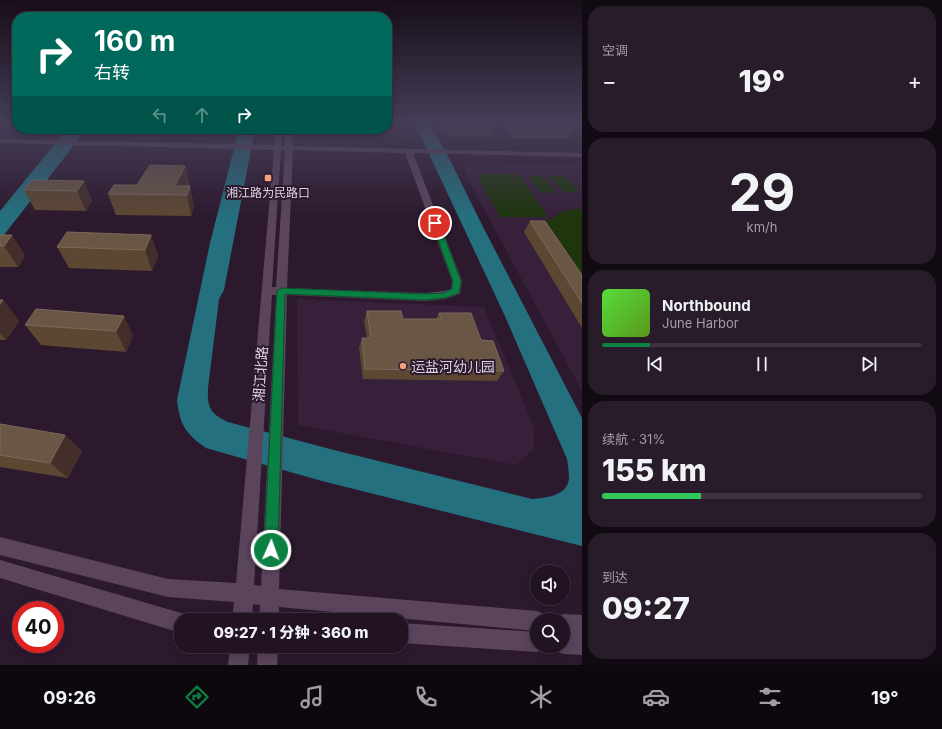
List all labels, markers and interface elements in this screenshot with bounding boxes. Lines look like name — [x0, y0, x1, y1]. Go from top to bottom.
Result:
text: 160 m — [94, 24, 175, 58]
icon: right — [28, 28, 80, 80]
text: 空调 — [602, 42, 628, 58]
text: 右转 — [94, 62, 130, 83]
text: 19° — [739, 63, 785, 99]
text: − — [602, 68, 617, 94]
text: + — [907, 68, 922, 94]
icon: left — [149, 104, 171, 126]
icon: ahead — [191, 104, 213, 126]
icon: right — [233, 104, 255, 126]
text: 29 — [729, 161, 795, 224]
marker: 湘江路为民路口 — [263, 173, 273, 183]
place label: 湘江路为民路口 — [226, 185, 310, 200]
pin — [418, 206, 452, 240]
icon: arrive — [424, 212, 446, 234]
text: km/h — [747, 219, 777, 235]
text: Northbound — [662, 296, 751, 315]
text: June Harbor — [662, 315, 739, 331]
street label: 湘江北路 — [250, 345, 270, 403]
icon: previous — [644, 353, 666, 375]
icon: pause — [751, 353, 773, 375]
icon: next — [858, 353, 880, 375]
place label: 运盐河幼儿园 — [411, 358, 495, 375]
marker: 运盐河幼儿园 — [398, 361, 408, 371]
text: 续航 · 31% — [602, 431, 665, 447]
text: 155 km — [602, 452, 707, 488]
position arrow — [250, 529, 292, 571]
map controls — [530, 565, 570, 653]
button: sound — [530, 565, 570, 605]
text: 到达 — [602, 569, 628, 585]
text: 09:27 — [602, 590, 690, 626]
speed limit sign: 40 — [12, 601, 64, 653]
button: search — [530, 613, 570, 653]
text: 09:27 · 1 分钟 · 360 m — [214, 623, 368, 642]
icon: directions — [183, 683, 211, 711]
icon: music — [298, 683, 326, 711]
icon: phone — [412, 683, 440, 711]
icon: climate — [527, 683, 555, 711]
icon: car — [642, 683, 670, 711]
icon: filters — [756, 683, 784, 711]
text: 09:26 — [43, 687, 96, 708]
text: 19° — [871, 687, 899, 708]

